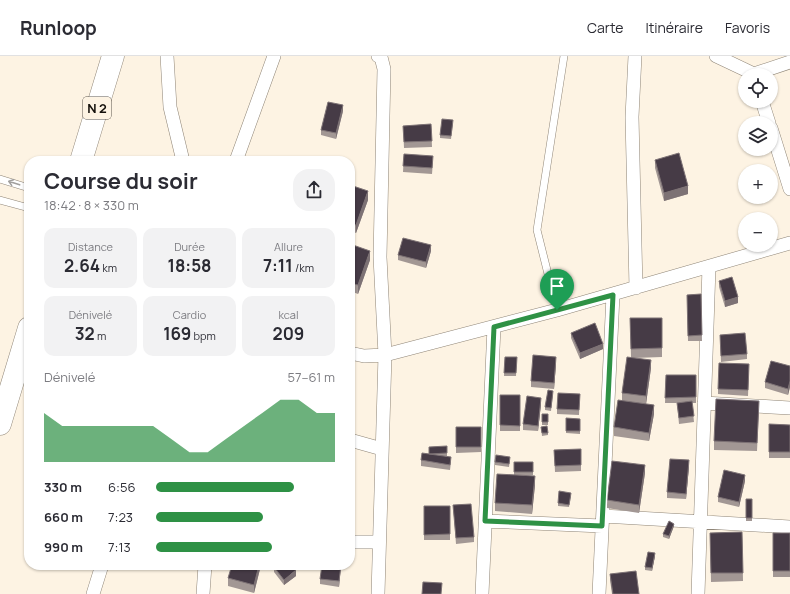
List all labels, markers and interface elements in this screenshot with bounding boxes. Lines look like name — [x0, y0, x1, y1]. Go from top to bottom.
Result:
text: Runloop — [20, 15, 97, 41]
text: Carte — [587, 18, 623, 37]
text: Itinéraire — [645, 18, 703, 37]
text: Favoris — [725, 18, 770, 37]
map controls — [738, 68, 778, 252]
button: locate — [738, 68, 778, 108]
road number: N 2 — [83, 97, 111, 119]
button: layers — [738, 116, 778, 156]
button: + — [738, 164, 778, 204]
text: Course du soir — [44, 166, 198, 196]
button: share — [293, 169, 335, 211]
one-way arrow — [8, 179, 21, 186]
text: 18:42 · 8 × 330 m — [44, 196, 139, 214]
button: − — [738, 212, 778, 252]
text: Distance — [68, 239, 113, 254]
text: Durée — [174, 239, 205, 254]
text: Allure — [274, 239, 303, 254]
text: 2.64 — [64, 254, 100, 277]
text: 18:58 — [167, 254, 212, 277]
text: 7:11 — [263, 254, 293, 277]
text: km — [100, 260, 117, 275]
text: /km — [293, 260, 314, 275]
pin — [540, 269, 574, 310]
icon: arrive — [546, 275, 568, 297]
text: Dénivelé — [69, 307, 112, 322]
text: Cardio — [173, 307, 206, 322]
text: kcal — [278, 307, 299, 322]
text: 32 — [75, 322, 95, 345]
text: 169 — [163, 322, 191, 345]
text: 209 — [273, 322, 304, 345]
text: m — [95, 328, 106, 343]
text: bpm — [191, 328, 216, 343]
text: Dénivelé — [44, 368, 95, 386]
text: 57–61 m — [288, 368, 335, 386]
text: 330 m — [44, 478, 82, 496]
text: 6:56 — [108, 478, 136, 496]
text: 660 m — [44, 508, 83, 526]
text: 7:23 — [108, 508, 133, 526]
text: 990 m — [44, 538, 83, 556]
text: 7:13 — [108, 538, 131, 556]

